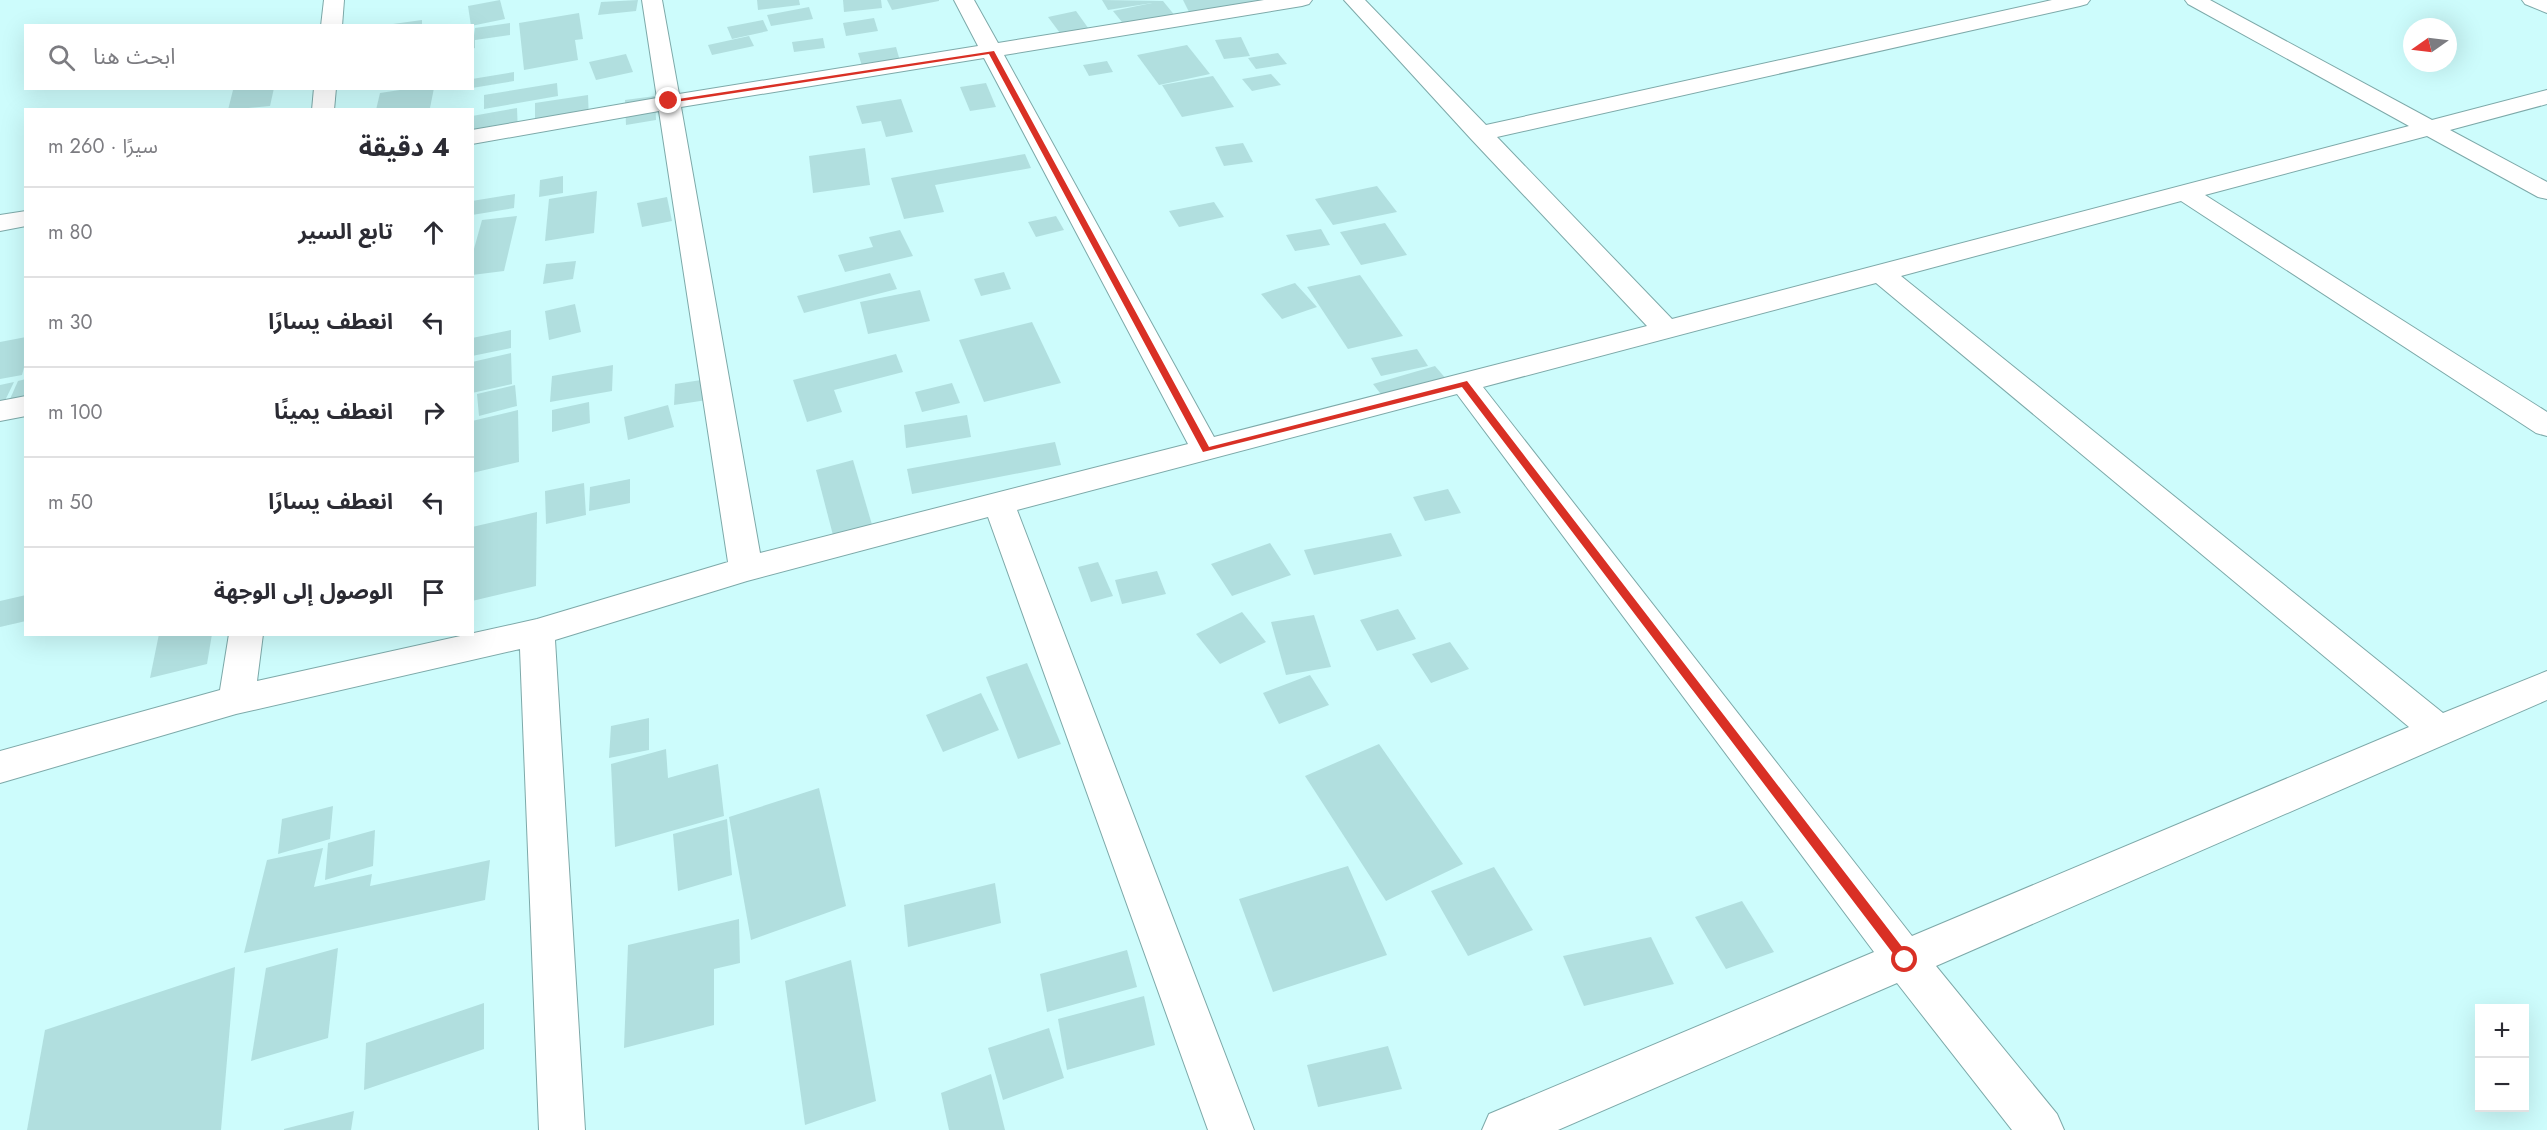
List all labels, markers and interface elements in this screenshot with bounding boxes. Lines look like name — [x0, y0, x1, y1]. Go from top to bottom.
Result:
north arrow — [2403, 18, 2457, 72]
search box — [24, 24, 474, 90]
text: ابحث هنا — [93, 40, 175, 72]
icon: search — [45, 41, 78, 74]
route end — [655, 87, 681, 113]
text: 4 دقيقة — [359, 128, 450, 166]
text: سيرًا · 260 m — [48, 132, 158, 161]
text: تابع السير — [298, 215, 393, 247]
icon: ahead — [417, 216, 450, 249]
text: 80 m — [48, 218, 93, 247]
text: انعطف يسارًا — [268, 305, 393, 337]
icon: left — [417, 306, 450, 339]
text: 30 m — [48, 308, 93, 337]
text: انعطف يمينًا — [274, 395, 393, 427]
icon: right — [417, 396, 450, 429]
text: 100 m — [48, 398, 103, 427]
text: انعطف يسارًا — [268, 485, 393, 517]
icon: left — [417, 486, 450, 519]
text: 50 m — [48, 488, 93, 517]
text: الوصول إلى الوجهة — [214, 575, 393, 607]
icon: arrive — [417, 576, 450, 609]
route start — [1891, 946, 1917, 972]
map controls — [2475, 1004, 2529, 1112]
button: + — [2475, 1004, 2529, 1058]
button: − — [2475, 1058, 2529, 1112]

